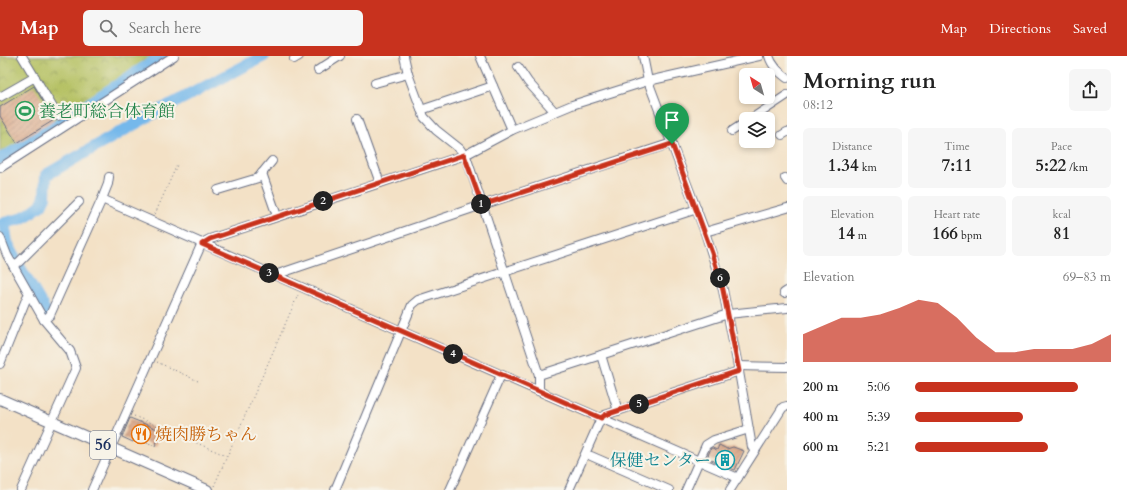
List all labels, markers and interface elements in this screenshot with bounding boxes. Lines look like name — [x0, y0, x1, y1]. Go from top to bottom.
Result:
search box — [83, 10, 363, 46]
text: Map — [20, 15, 59, 41]
icon: search — [97, 17, 119, 39]
text: Search here — [129, 18, 201, 38]
text: Map — [941, 19, 967, 38]
text: Directions — [989, 19, 1051, 38]
text: Saved — [1073, 19, 1107, 38]
text: Morning run — [803, 66, 936, 96]
north arrow — [739, 68, 775, 104]
map controls — [739, 68, 775, 148]
button: share — [1069, 69, 1111, 111]
text: 08:12 — [803, 96, 833, 114]
sports icon: 養老町総合体育館 — [14, 100, 36, 122]
place label: 養老町総合体育館 — [39, 100, 175, 123]
pin — [655, 103, 689, 144]
icon: arrive — [661, 109, 683, 131]
button: layers — [739, 112, 775, 148]
text: Distance — [832, 139, 872, 154]
text: Time — [944, 139, 970, 154]
text: Pace — [1051, 139, 1072, 154]
text: 1.34 — [828, 154, 859, 177]
text: 7:11 — [941, 154, 973, 177]
text: 5:22 — [1035, 154, 1066, 177]
text: km — [859, 160, 877, 175]
text: /km — [1066, 160, 1088, 175]
pin: 2 — [313, 191, 333, 211]
text: 2 — [320, 193, 326, 208]
pin: 1 — [471, 194, 491, 214]
text: 1 — [478, 196, 484, 211]
text: Elevation — [830, 207, 874, 222]
text: Heart rate — [934, 207, 980, 222]
text: kcal — [1052, 207, 1071, 222]
text: 14 — [837, 222, 855, 245]
text: 166 — [932, 222, 958, 245]
text: 81 — [1053, 222, 1070, 245]
text: m — [855, 228, 867, 243]
text: bpm — [958, 228, 982, 243]
pin: 3 — [259, 263, 279, 283]
text: 3 — [266, 265, 272, 280]
pin: 6 — [710, 268, 730, 288]
text: Elevation — [803, 268, 855, 286]
text: 69–83 m — [1063, 268, 1111, 286]
text: 6 — [717, 270, 723, 285]
pin: 4 — [443, 344, 463, 364]
text: 4 — [450, 346, 456, 361]
text: 200 m — [803, 378, 838, 396]
text: 5:06 — [867, 378, 890, 396]
pin: 5 — [629, 394, 649, 414]
text: 5 — [636, 396, 642, 411]
text: 400 m — [803, 408, 838, 426]
text: 5:39 — [867, 408, 890, 426]
restaurant icon: 焼肉勝ちゃん — [130, 423, 152, 445]
place label: 焼肉勝ちゃん — [155, 423, 257, 446]
road number: 56 — [90, 431, 116, 459]
text: 600 m — [803, 438, 838, 456]
text: 5:21 — [867, 438, 890, 456]
place label: 保健センター — [610, 449, 711, 472]
building icon: 保健センター — [714, 449, 736, 471]

